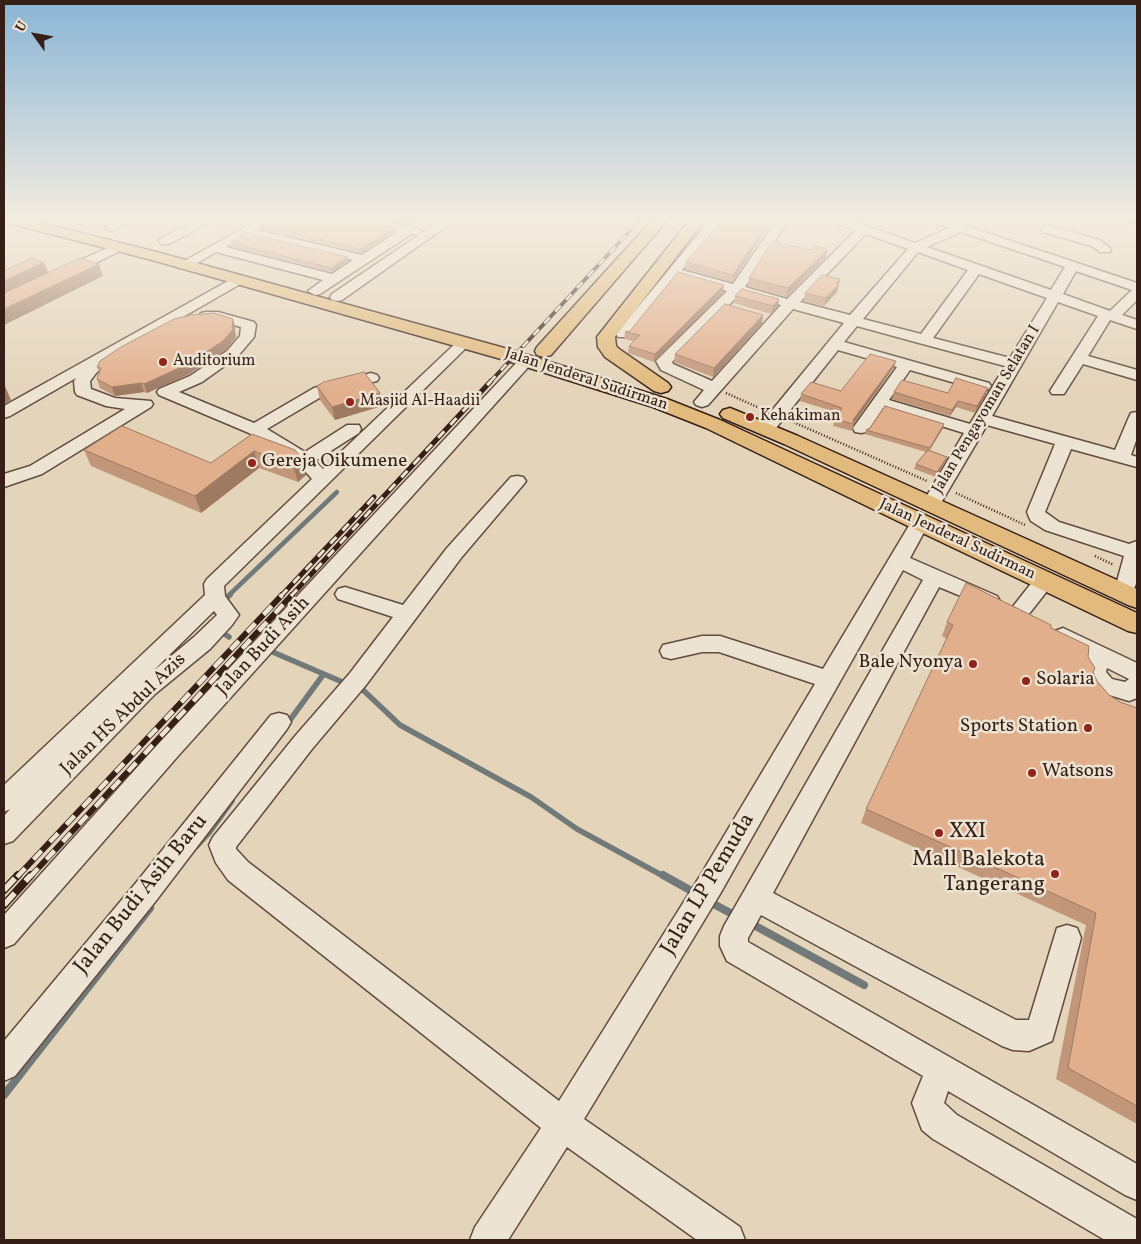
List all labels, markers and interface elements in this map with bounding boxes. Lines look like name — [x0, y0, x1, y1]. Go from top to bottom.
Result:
north arrow — [10, 10, 60, 60]
text: U — [11, 18, 32, 36]
street label: Jalan Pengayoman Selatan I — [929, 322, 1045, 498]
street label: Jalan Jenderal Sudirman — [502, 345, 670, 415]
place label: Auditorium — [173, 352, 255, 372]
marker: Auditorium — [157, 356, 169, 368]
place label: Masjid Al-Haadii — [360, 392, 480, 412]
marker: Masjid Al-Haadii — [344, 396, 356, 408]
place label: Kehakiman — [760, 407, 841, 427]
marker: Kehakiman — [744, 411, 756, 423]
place label: Gereja Oikumene — [262, 452, 407, 474]
marker: Gereja Oikumene — [246, 457, 258, 469]
street label: Jalan Jenderal Sudirman — [876, 495, 1038, 585]
street label: Jalan Budi Asih — [212, 593, 316, 701]
street label: Jalan HS Abdul Azis — [56, 649, 192, 781]
place label: Bale Nyonya — [859, 653, 963, 675]
marker: Bale Nyonya — [967, 658, 979, 670]
place label: Solaria — [1036, 670, 1095, 692]
marker: Solaria — [1020, 675, 1032, 687]
place label: Sports Station — [960, 717, 1078, 739]
marker: Sports Station — [1082, 722, 1094, 734]
place label: Watsons — [1042, 762, 1113, 784]
marker: Watsons — [1026, 767, 1038, 779]
street label: Jalan LP Pemuda — [656, 809, 762, 961]
street label: Jalan Budi Asih Baru — [69, 810, 215, 980]
place label: XXI — [949, 820, 986, 846]
marker: XXI — [933, 827, 945, 839]
place label: Mall Balekota Tangerang — [912, 848, 1045, 899]
marker: Mall Balekota Tangerang — [1049, 868, 1061, 880]

